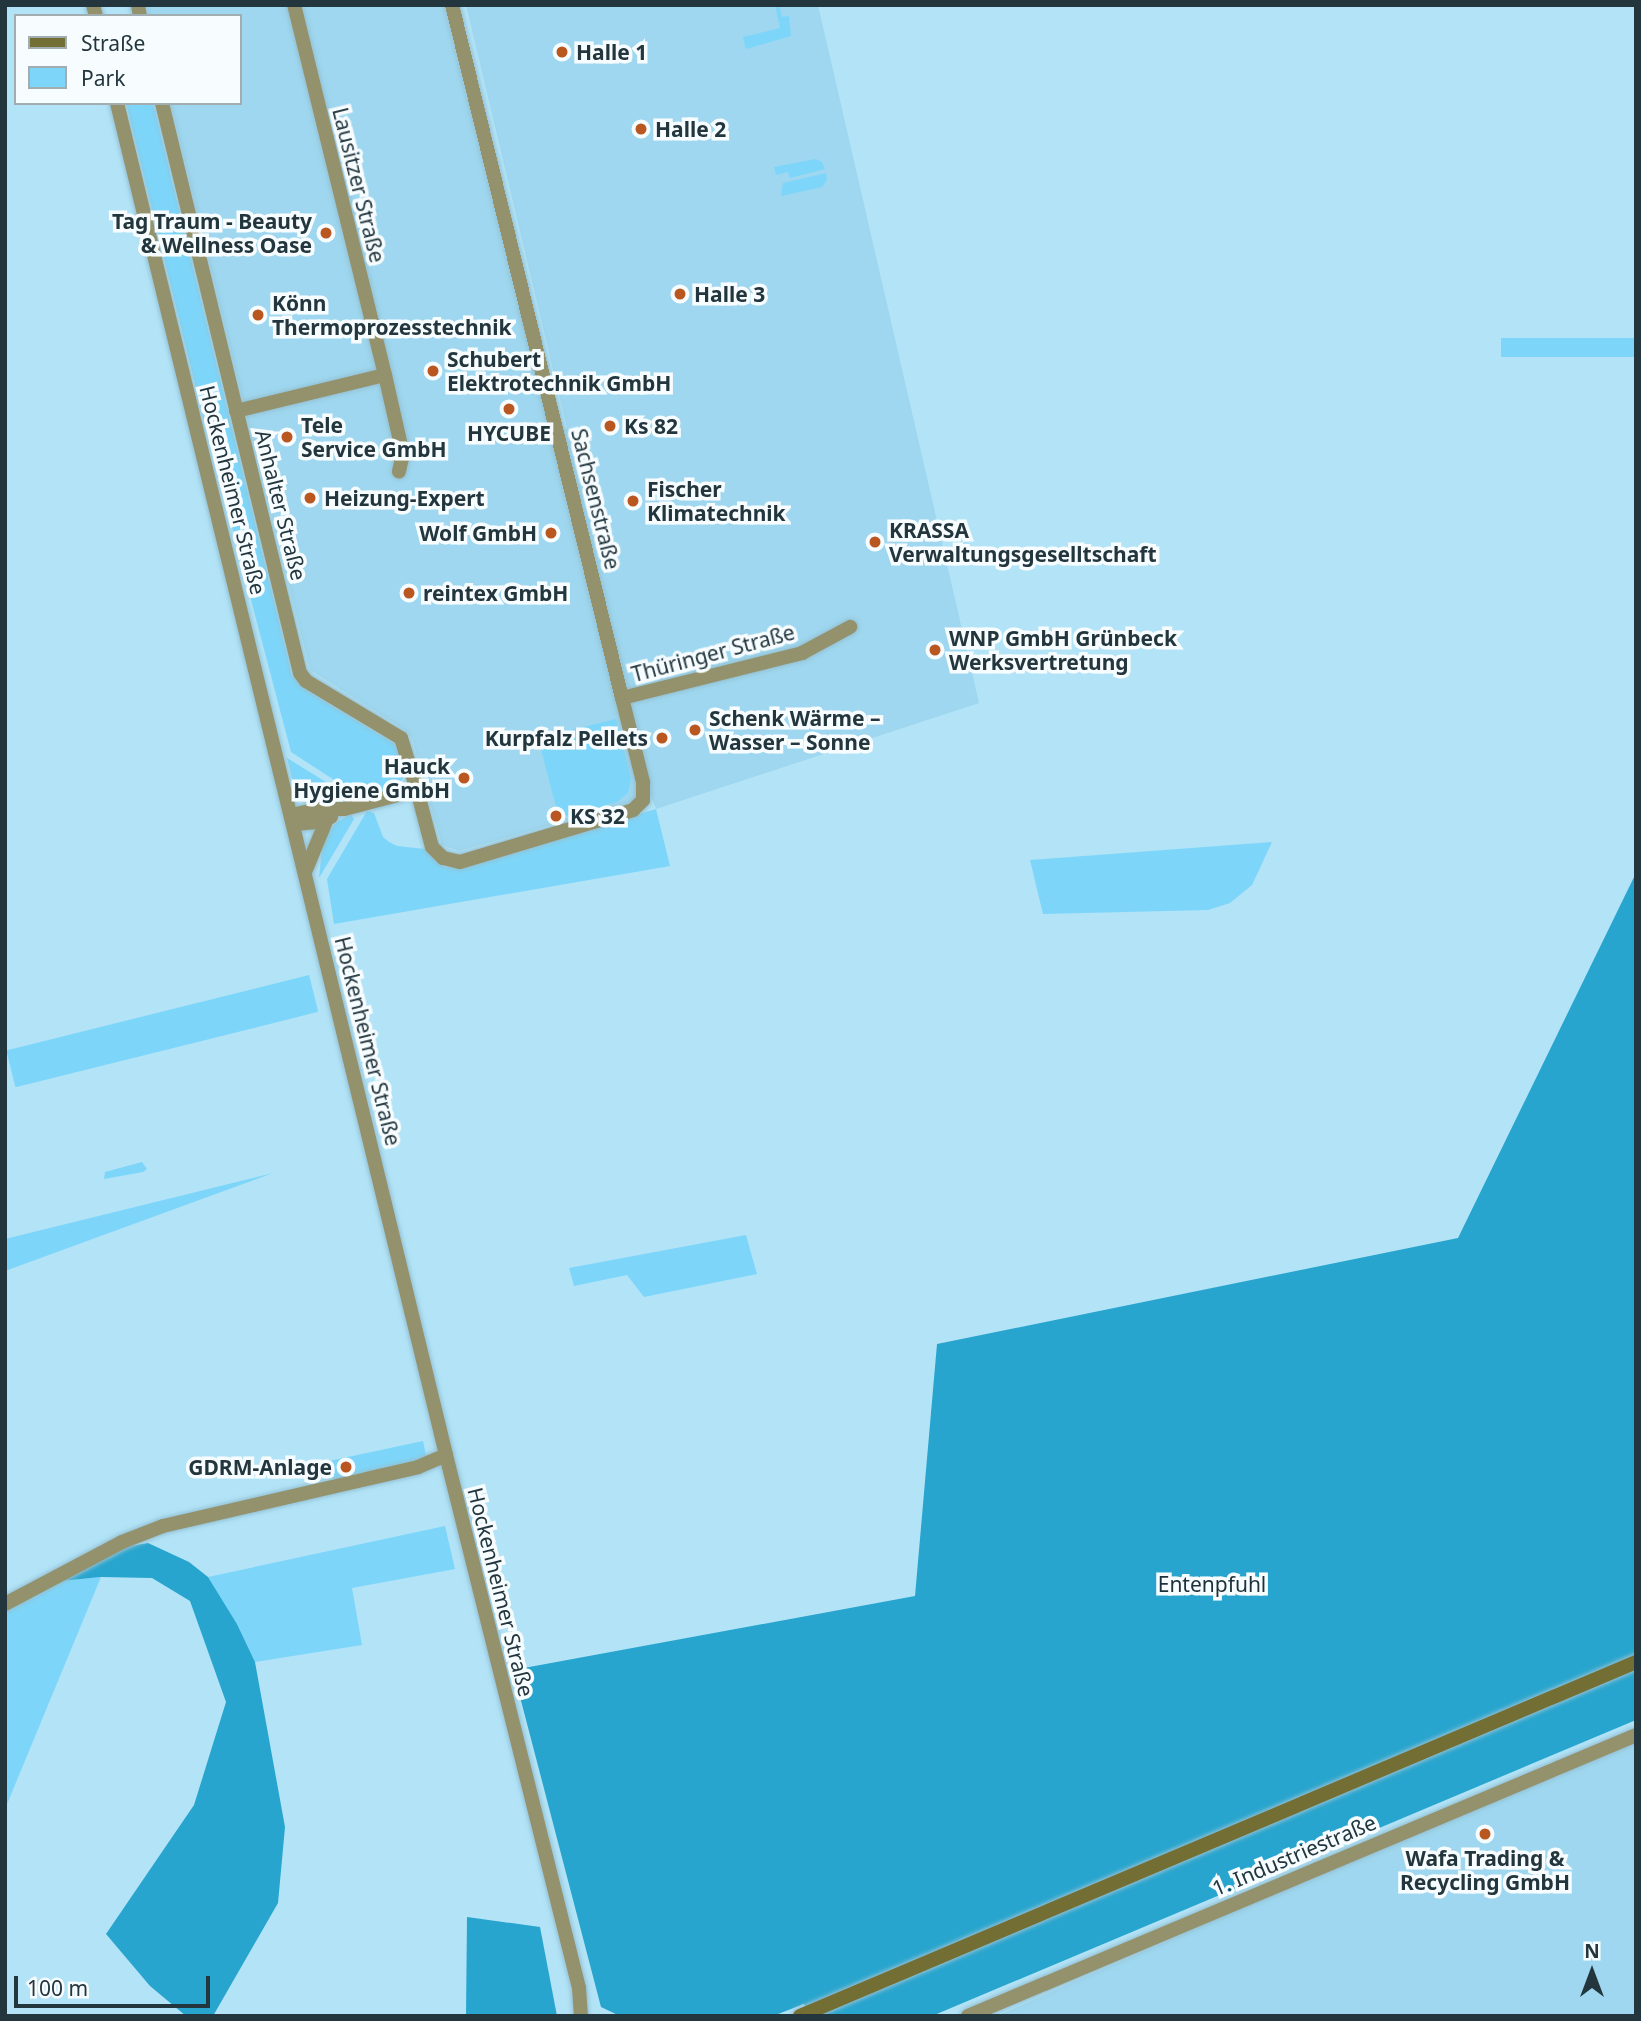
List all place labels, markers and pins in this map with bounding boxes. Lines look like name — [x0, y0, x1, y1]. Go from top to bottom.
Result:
place label: Halle 1 — [576, 39, 647, 65]
marker: Halle 1 — [554, 44, 570, 60]
place label: Halle 2 — [655, 116, 726, 142]
marker: Halle 2 — [633, 121, 649, 137]
place label: Tag Traum - Beauty & Wellness Oase — [112, 208, 312, 258]
marker: Tag Traum - Beauty & Wellness Oase — [318, 225, 334, 241]
place label: Halle 3 — [694, 281, 765, 307]
marker: Halle 3 — [672, 286, 688, 302]
place label: Könn Thermoprozesstechnik — [272, 290, 512, 340]
marker: Könn Thermoprozesstechnik — [250, 307, 266, 323]
place label: Schubert Elektrotechnik GmbH — [447, 346, 671, 396]
marker: Schubert Elektrotechnik GmbH — [425, 363, 441, 379]
marker: HYCUBE — [501, 401, 517, 417]
place label: Tele Service GmbH — [301, 412, 447, 462]
place label: Ks 82 — [624, 413, 678, 439]
marker: Ks 82 — [602, 418, 618, 434]
place label: HYCUBE — [467, 420, 551, 446]
marker: Tele Service GmbH — [279, 429, 295, 445]
place label: Fischer Klimatechnik — [647, 476, 786, 526]
place label: Heizung-Expert — [324, 485, 485, 511]
marker: Heizung-Expert — [302, 490, 318, 506]
marker: Fischer Klimatechnik — [625, 493, 641, 509]
place label: KRASSA Verwaltungsgeselltschaft — [889, 517, 1157, 567]
place label: Wolf GmbH — [419, 520, 537, 546]
marker: Wolf GmbH — [543, 525, 559, 541]
marker: KRASSA Verwaltungsgeselltschaft — [867, 534, 883, 550]
place label: reintex GmbH — [423, 580, 568, 606]
marker: reintex GmbH — [401, 585, 417, 601]
place label: WNP GmbH Grünbeck Werksvertretung — [949, 625, 1177, 675]
marker: WNP GmbH Grünbeck Werksvertretung — [927, 642, 943, 658]
place label: Schenk Wärme – Wasser – Sonne — [709, 705, 881, 755]
marker: Schenk Wärme – Wasser – Sonne — [687, 722, 703, 738]
place label: Kurpfalz Pellets — [485, 725, 648, 751]
marker: Kurpfalz Pellets — [654, 730, 670, 746]
place label: Hauck Hygiene GmbH — [293, 753, 450, 803]
marker: Hauck Hygiene GmbH — [456, 770, 472, 786]
place label: KS 32 — [570, 803, 625, 829]
marker: KS 32 — [548, 808, 564, 824]
place label: GDRM-Anlage — [188, 1454, 332, 1480]
marker: GDRM-Anlage — [338, 1459, 354, 1475]
marker: Wafa Trading & Recycling GmbH — [1477, 1826, 1493, 1842]
place label: Wafa Trading & Recycling GmbH — [1400, 1845, 1570, 1895]

